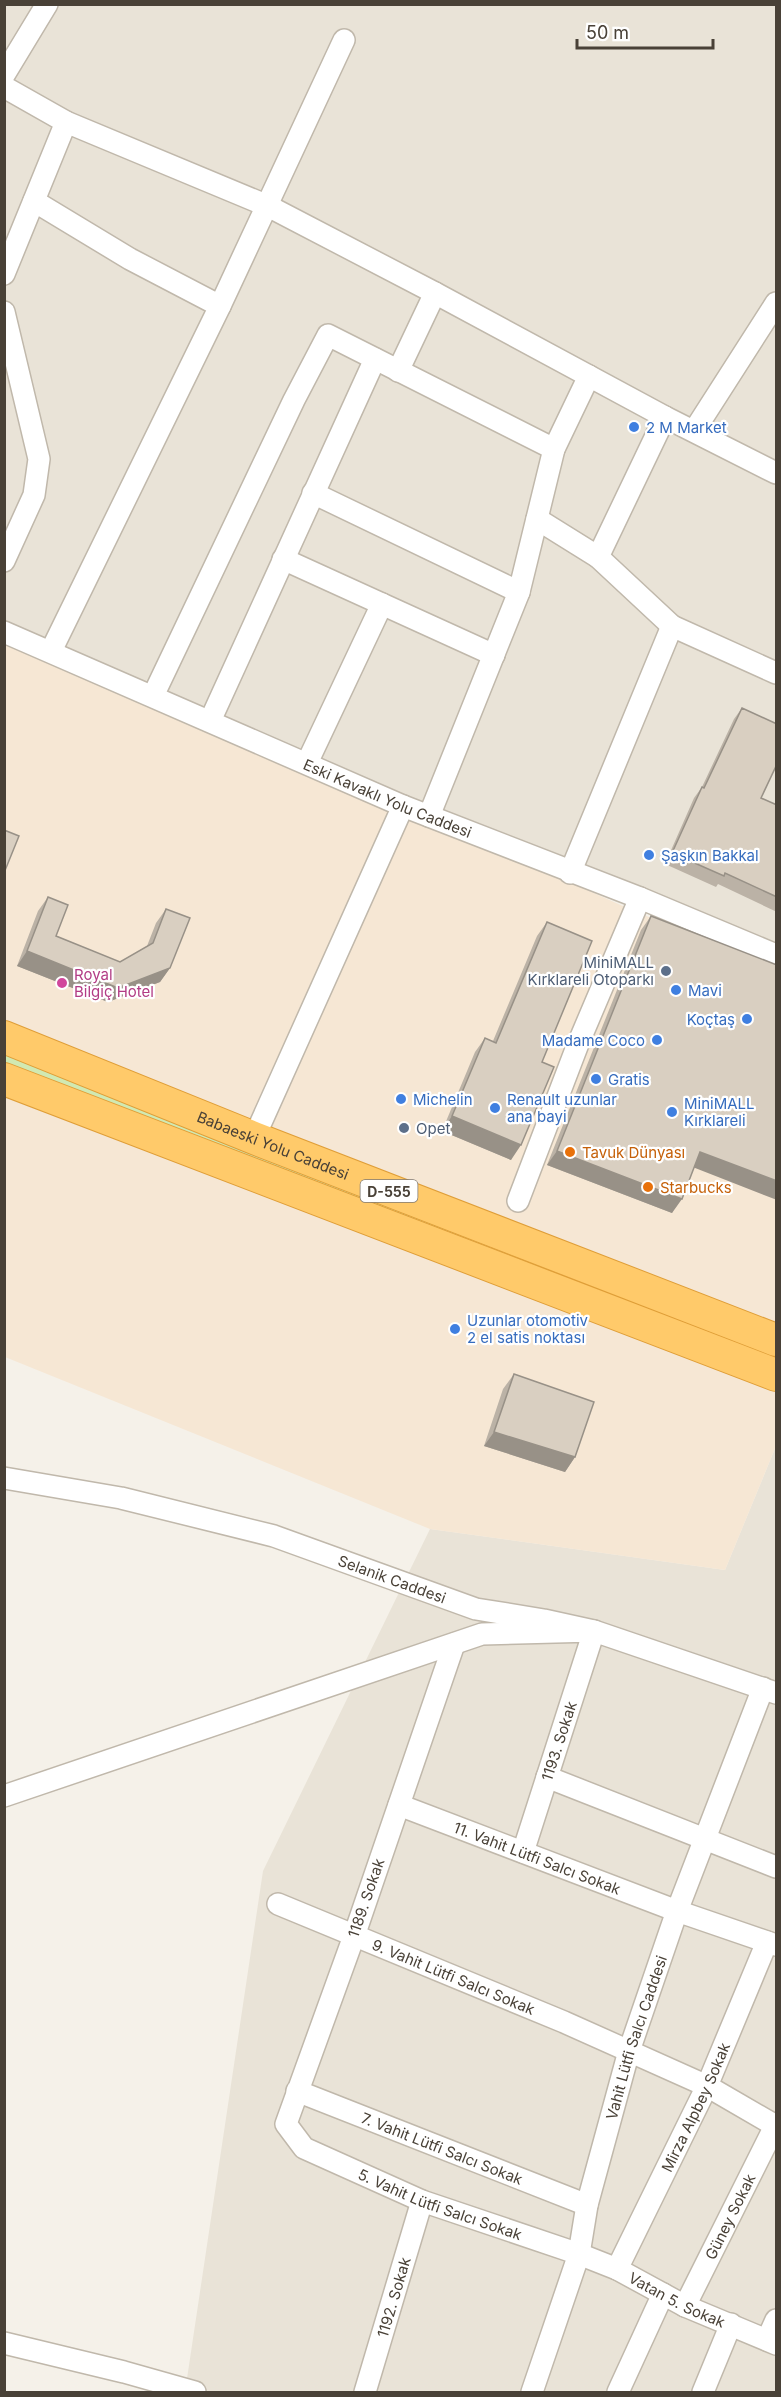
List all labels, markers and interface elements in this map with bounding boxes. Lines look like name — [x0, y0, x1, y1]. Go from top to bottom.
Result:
scale bar — [577, 12, 714, 50]
text: 50 m — [586, 22, 629, 43]
place label: 2 M Market — [646, 418, 727, 437]
marker: 2 M Market — [627, 420, 641, 434]
street label: Eski Kavaklı Yolu Caddesi — [301, 754, 475, 841]
place label: Şaşkın Bakkal — [661, 846, 759, 865]
marker: Şaşkın Bakkal — [642, 848, 656, 862]
place label: MiniMALL Kırklareli Otoparkı — [528, 953, 654, 989]
marker: MiniMALL Kırklareli Otoparkı — [659, 964, 673, 978]
place label: Royal Bilgiç Hotel — [74, 965, 154, 1001]
marker: Royal Bilgiç Hotel — [55, 976, 69, 990]
place label: Mavi — [688, 981, 722, 1000]
marker: Mavi — [669, 983, 683, 997]
place label: Koçtaş — [687, 1010, 735, 1029]
marker: Koçtaş — [740, 1012, 754, 1026]
place label: Madame Coco — [542, 1031, 645, 1050]
marker: Madame Coco — [650, 1033, 664, 1047]
place label: Gratis — [608, 1070, 650, 1089]
marker: Gratis — [589, 1072, 603, 1086]
place label: Michelin — [413, 1090, 473, 1109]
place label: Renault uzunlar ana bayi — [507, 1090, 617, 1126]
marker: Michelin — [394, 1092, 408, 1106]
place label: MiniMALL Kırklareli — [684, 1094, 755, 1130]
marker: Renault uzunlar ana bayi — [488, 1101, 502, 1115]
marker: MiniMALL Kırklareli — [665, 1105, 679, 1119]
street label: Babaeski Yolu Caddesi — [194, 1107, 352, 1183]
place label: Opet — [416, 1119, 450, 1138]
marker: Opet — [397, 1121, 411, 1135]
place label: Tavuk Dünyası — [582, 1143, 685, 1162]
marker: Tavuk Dünyası — [563, 1145, 577, 1159]
place label: Starbucks — [660, 1178, 732, 1197]
road number: D-555 — [360, 1180, 418, 1202]
marker: Starbucks — [641, 1180, 655, 1194]
place label: Uzunlar otomotiv 2 el satis noktası — [467, 1311, 589, 1347]
marker: Uzunlar otomotiv 2 el satis noktası — [448, 1322, 462, 1336]
street label: Selanik Caddesi — [336, 1550, 449, 1607]
street label: 1193. Sokak — [537, 1698, 581, 1783]
street label: 11. Vahit Lütfi Salcı Sokak — [451, 1817, 624, 1898]
street label: 1189. Sokak — [344, 1855, 389, 1940]
street label: 9. Vahit Lütfi Salcı Sokak — [370, 1934, 538, 2019]
street label: Vahit Lütfi Salcı Caddesi — [601, 1953, 671, 2122]
street label: Mirza Alpbey Sokak — [657, 2039, 734, 2175]
street label: 7. Vahit Lütfi Salcı Sokak — [359, 2108, 526, 2189]
street label: 5. Vahit Lütfi Salcı Sokak — [355, 2164, 525, 2244]
street label: Güney Sokak — [700, 2170, 759, 2263]
street label: 1192. Sokak — [372, 2254, 414, 2340]
street label: Vatan 5. Sokak — [625, 2268, 729, 2332]

